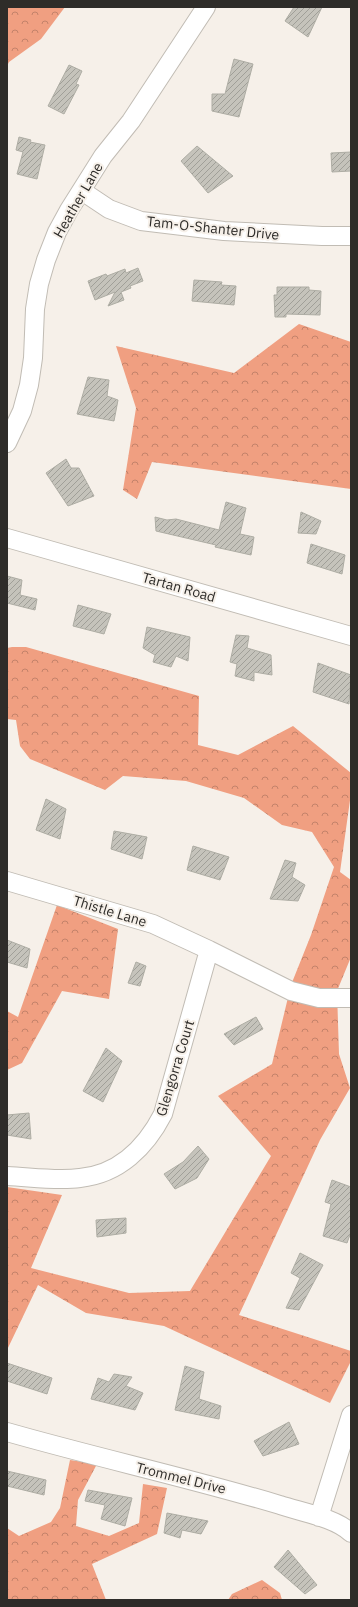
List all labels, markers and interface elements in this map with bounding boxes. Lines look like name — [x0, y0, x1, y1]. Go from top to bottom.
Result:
street label: Heather Lane — [49, 159, 107, 241]
street label: Tam-O-Shanter Drive — [146, 212, 280, 244]
street label: Tartan Road — [140, 568, 218, 606]
street label: Thistle Lane — [71, 891, 149, 931]
street label: Glengorra Court — [152, 1018, 198, 1118]
street label: Trommel Drive — [134, 1458, 228, 1498]

